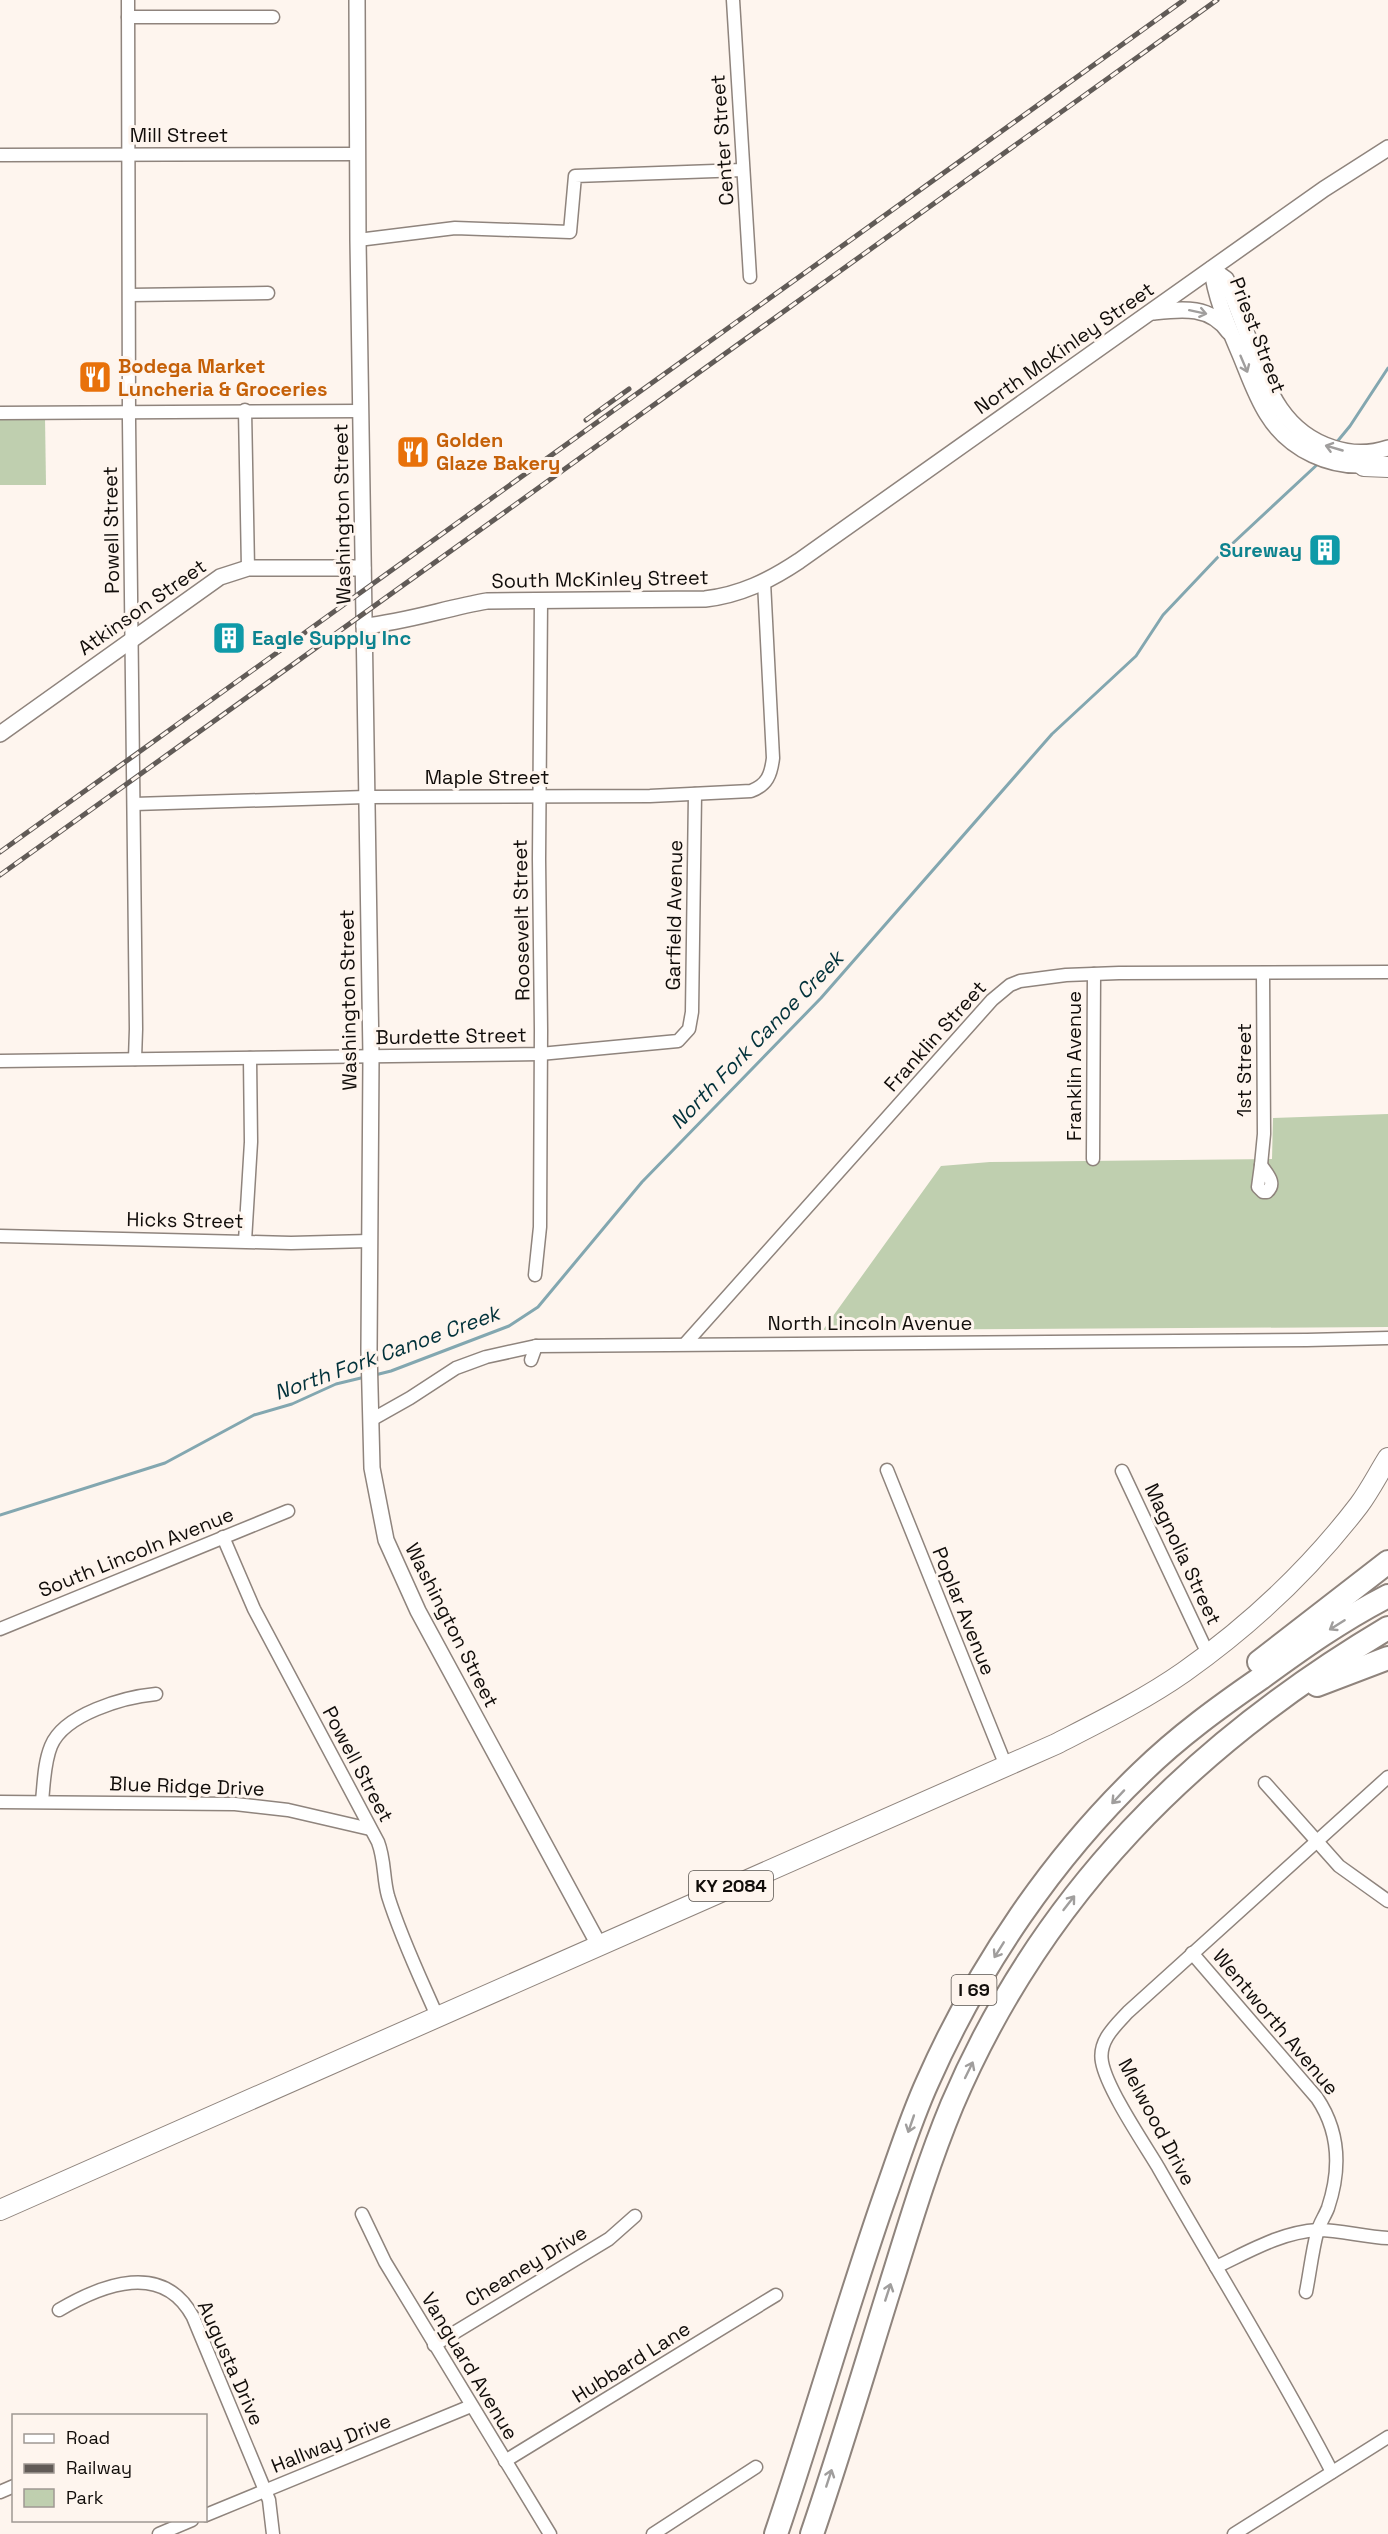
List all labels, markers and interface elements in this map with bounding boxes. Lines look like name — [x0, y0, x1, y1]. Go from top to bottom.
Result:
street label: Center Street — [704, 74, 740, 206]
street label: Mill Street — [130, 122, 228, 148]
street label: Priest Street — [1224, 273, 1292, 397]
street label: North McKinley Street — [969, 276, 1159, 420]
one-way arrow — [1188, 306, 1207, 318]
place label: Bodega Market Luncheria & Groceries — [118, 353, 327, 402]
one-way arrow — [1239, 354, 1250, 373]
restaurant icon: Bodega Market Luncheria & Groceries — [77, 359, 113, 395]
street label: Washington Street — [327, 423, 357, 605]
place label: Golden Glaze Bakery — [436, 427, 560, 476]
restaurant icon: Golden Glaze Bakery — [395, 434, 431, 470]
one-way arrow — [1325, 442, 1344, 453]
street label: Powell Street — [97, 466, 125, 594]
building icon: Sureway — [1307, 532, 1343, 568]
place label: Sureway — [1219, 537, 1302, 563]
street label: Atkinson Street — [73, 553, 211, 661]
street label: South McKinley Street — [491, 564, 709, 594]
building icon: Eagle Supply Inc — [211, 620, 247, 656]
place label: Eagle Supply Inc — [252, 625, 411, 651]
street label: Maple Street — [425, 764, 549, 790]
street label: Roosevelt Street — [507, 839, 535, 1001]
street label: Garfield Avenue — [660, 839, 688, 991]
street label: Washington Street — [333, 909, 363, 1091]
water label: North Fork Canoe Creek — [664, 943, 851, 1135]
street label: Franklin Street — [878, 975, 992, 1097]
street label: Franklin Avenue — [1061, 991, 1087, 1141]
street label: Burdette Street — [375, 1022, 527, 1050]
street label: 1st Street — [1231, 1023, 1257, 1117]
street label: Hicks Street — [126, 1206, 244, 1234]
water label: North Fork Canoe Creek — [270, 1298, 506, 1406]
street label: North Lincoln Avenue — [768, 1310, 972, 1336]
street label: Magnolia Street — [1139, 1479, 1227, 1629]
street label: South Lincoln Avenue — [34, 1501, 238, 1603]
street label: Washington Street — [399, 1538, 505, 1712]
street label: Poplar Avenue — [926, 1543, 1002, 1679]
one-way arrow — [1329, 1620, 1346, 1632]
street label: Powell Street — [317, 1702, 399, 1826]
street label: Blue Ridge Drive — [109, 1770, 265, 1802]
one-way arrow — [1111, 1789, 1125, 1804]
road number: KY 2084 — [689, 1871, 773, 1901]
one-way arrow — [1062, 1895, 1075, 1911]
one-way arrow — [992, 1941, 1004, 1958]
street label: Wentworth Avenue — [1207, 1944, 1345, 2100]
road number: I 69 — [952, 1975, 996, 2005]
street label: Melwood Drive — [1113, 2054, 1201, 2190]
one-way arrow — [963, 2061, 975, 2079]
one-way arrow — [904, 2114, 915, 2133]
street label: Cheaney Drive — [460, 2219, 592, 2313]
one-way arrow — [883, 2283, 894, 2302]
street label: Vanguard Avenue — [416, 2287, 524, 2445]
street label: Augusta Drive — [192, 2297, 270, 2429]
street label: Hubbard Lane — [567, 2315, 695, 2409]
street label: Hallway Drive — [267, 2407, 395, 2479]
legend — [12, 2414, 207, 2522]
text: Road — [66, 2426, 110, 2449]
text: Railway — [66, 2456, 132, 2479]
one-way arrow — [824, 2469, 835, 2488]
text: Park — [66, 2486, 104, 2509]

